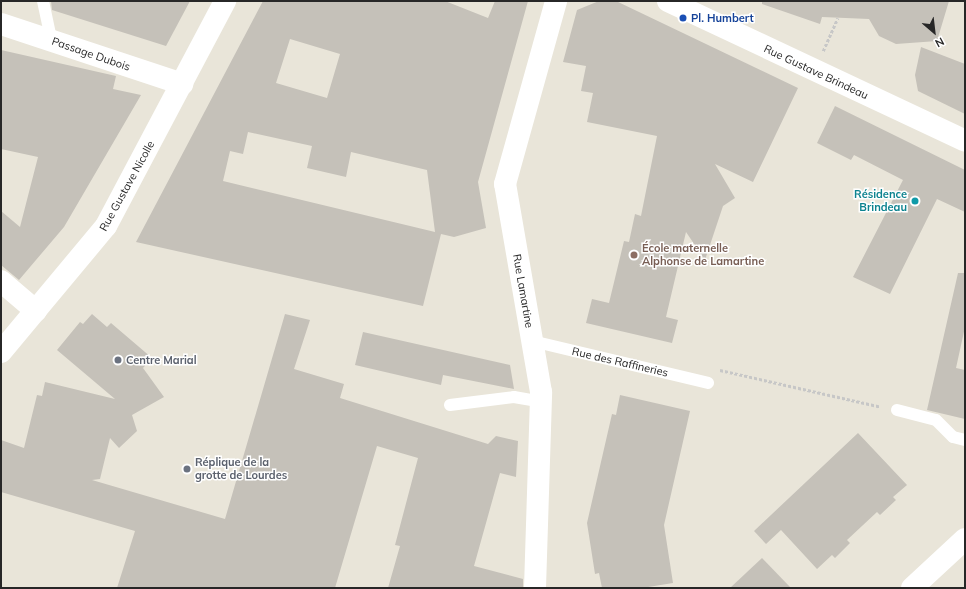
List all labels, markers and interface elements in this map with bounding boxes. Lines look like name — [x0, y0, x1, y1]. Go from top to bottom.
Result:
place label: Pl. Humbert — [691, 11, 754, 25]
north arrow — [914, 12, 954, 52]
marker: Pl. Humbert — [678, 13, 688, 23]
street label: Passage Dubois — [50, 34, 132, 74]
text: N — [933, 34, 947, 51]
street label: Rue Gustave Brindeau — [762, 42, 870, 102]
street label: Rue Gustave Nicolle — [97, 139, 157, 233]
place label: Résidence Brindeau — [854, 188, 907, 214]
marker: Résidence Brindeau — [910, 196, 920, 206]
place label: École maternelle Alphonse de Lamartine — [642, 242, 764, 268]
marker: École maternelle Alphonse de Lamartine — [629, 250, 639, 260]
street label: Rue Lamartine — [510, 253, 536, 329]
street label: Rue des Raffineries — [571, 345, 669, 379]
place label: Centre Marial — [126, 353, 197, 367]
marker: Centre Marial — [113, 355, 123, 365]
place label: Réplique de la grotte de Lourdes — [195, 456, 287, 482]
marker: Réplique de la grotte de Lourdes — [182, 464, 192, 474]

